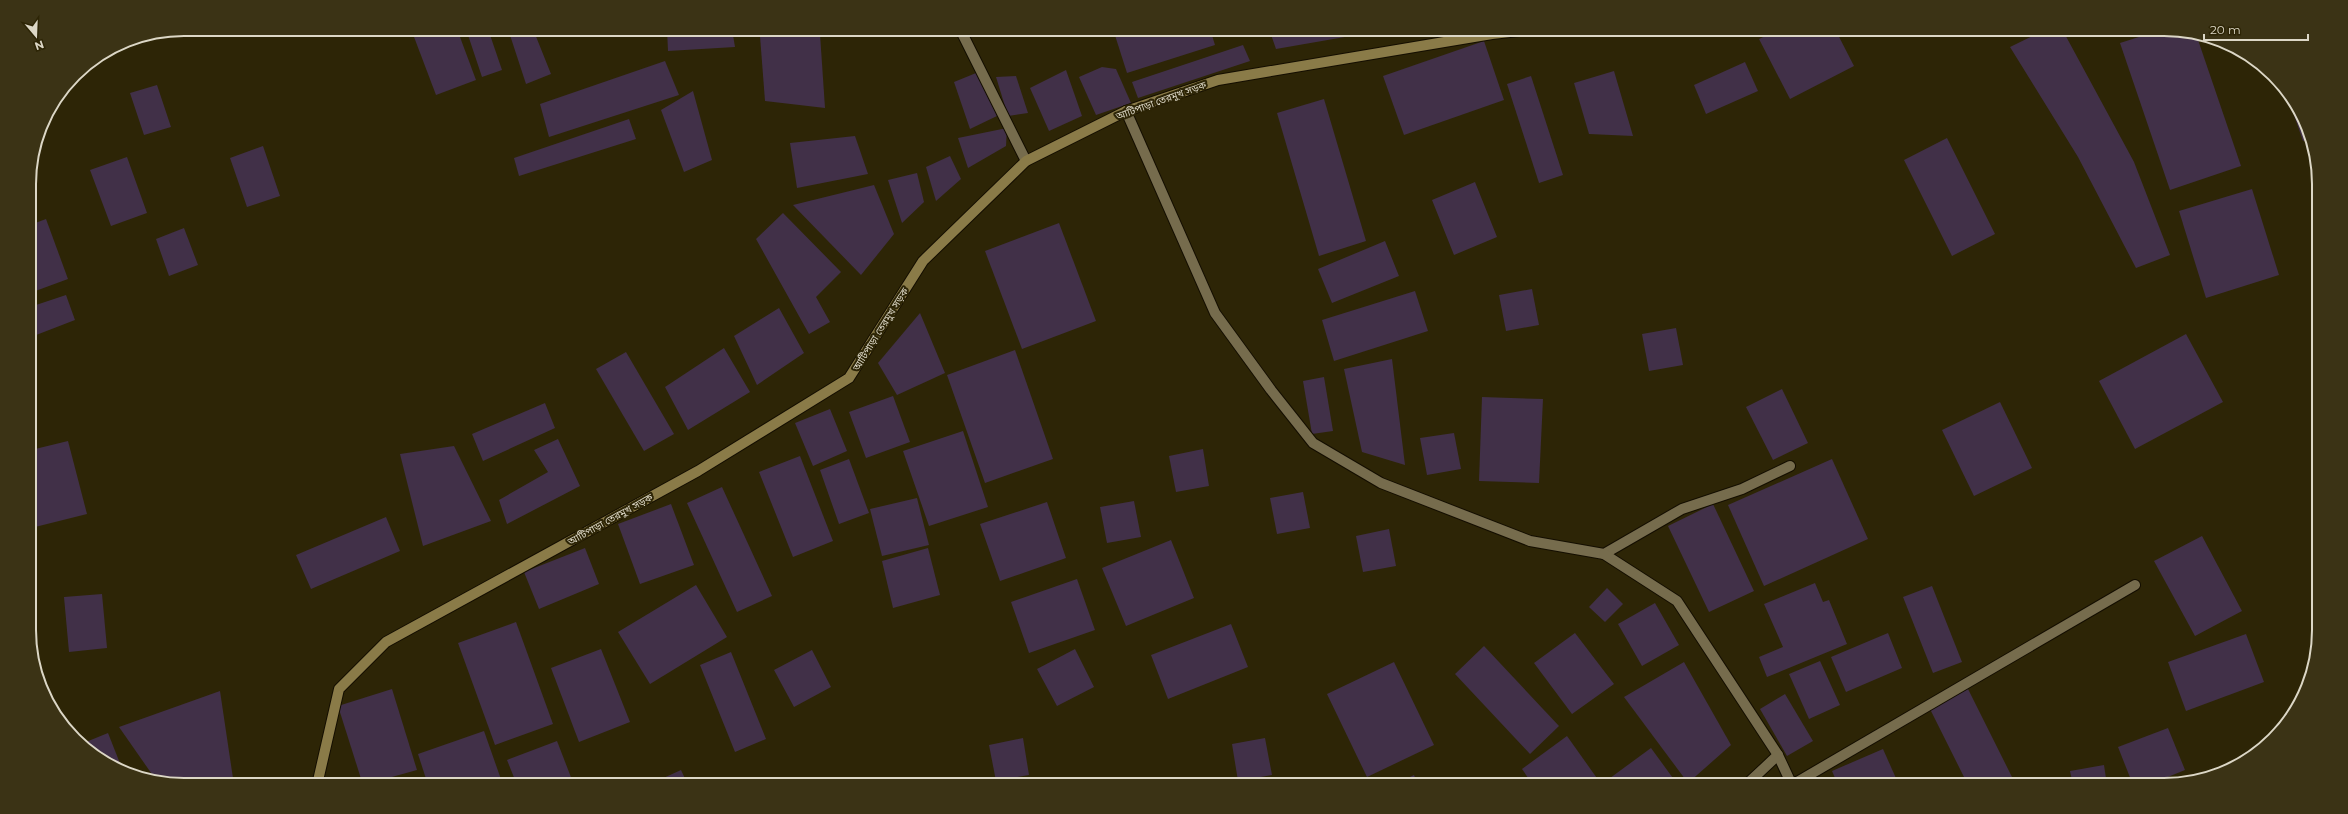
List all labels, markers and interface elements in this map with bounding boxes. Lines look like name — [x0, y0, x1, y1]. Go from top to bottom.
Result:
north arrow — [16, 16, 56, 56]
scale bar — [2204, 16, 2308, 42]
text: 20 m — [2210, 22, 2241, 37]
text: N — [33, 37, 46, 54]
street label: আটিপাড়া তেরমুখ সড়ক — [1113, 78, 1209, 123]
street label: আটিপাড়া তেরমুখ সড়ক — [849, 285, 912, 374]
street label: আটিপাড়া তেরমুখ সড়ক — [565, 490, 656, 549]

